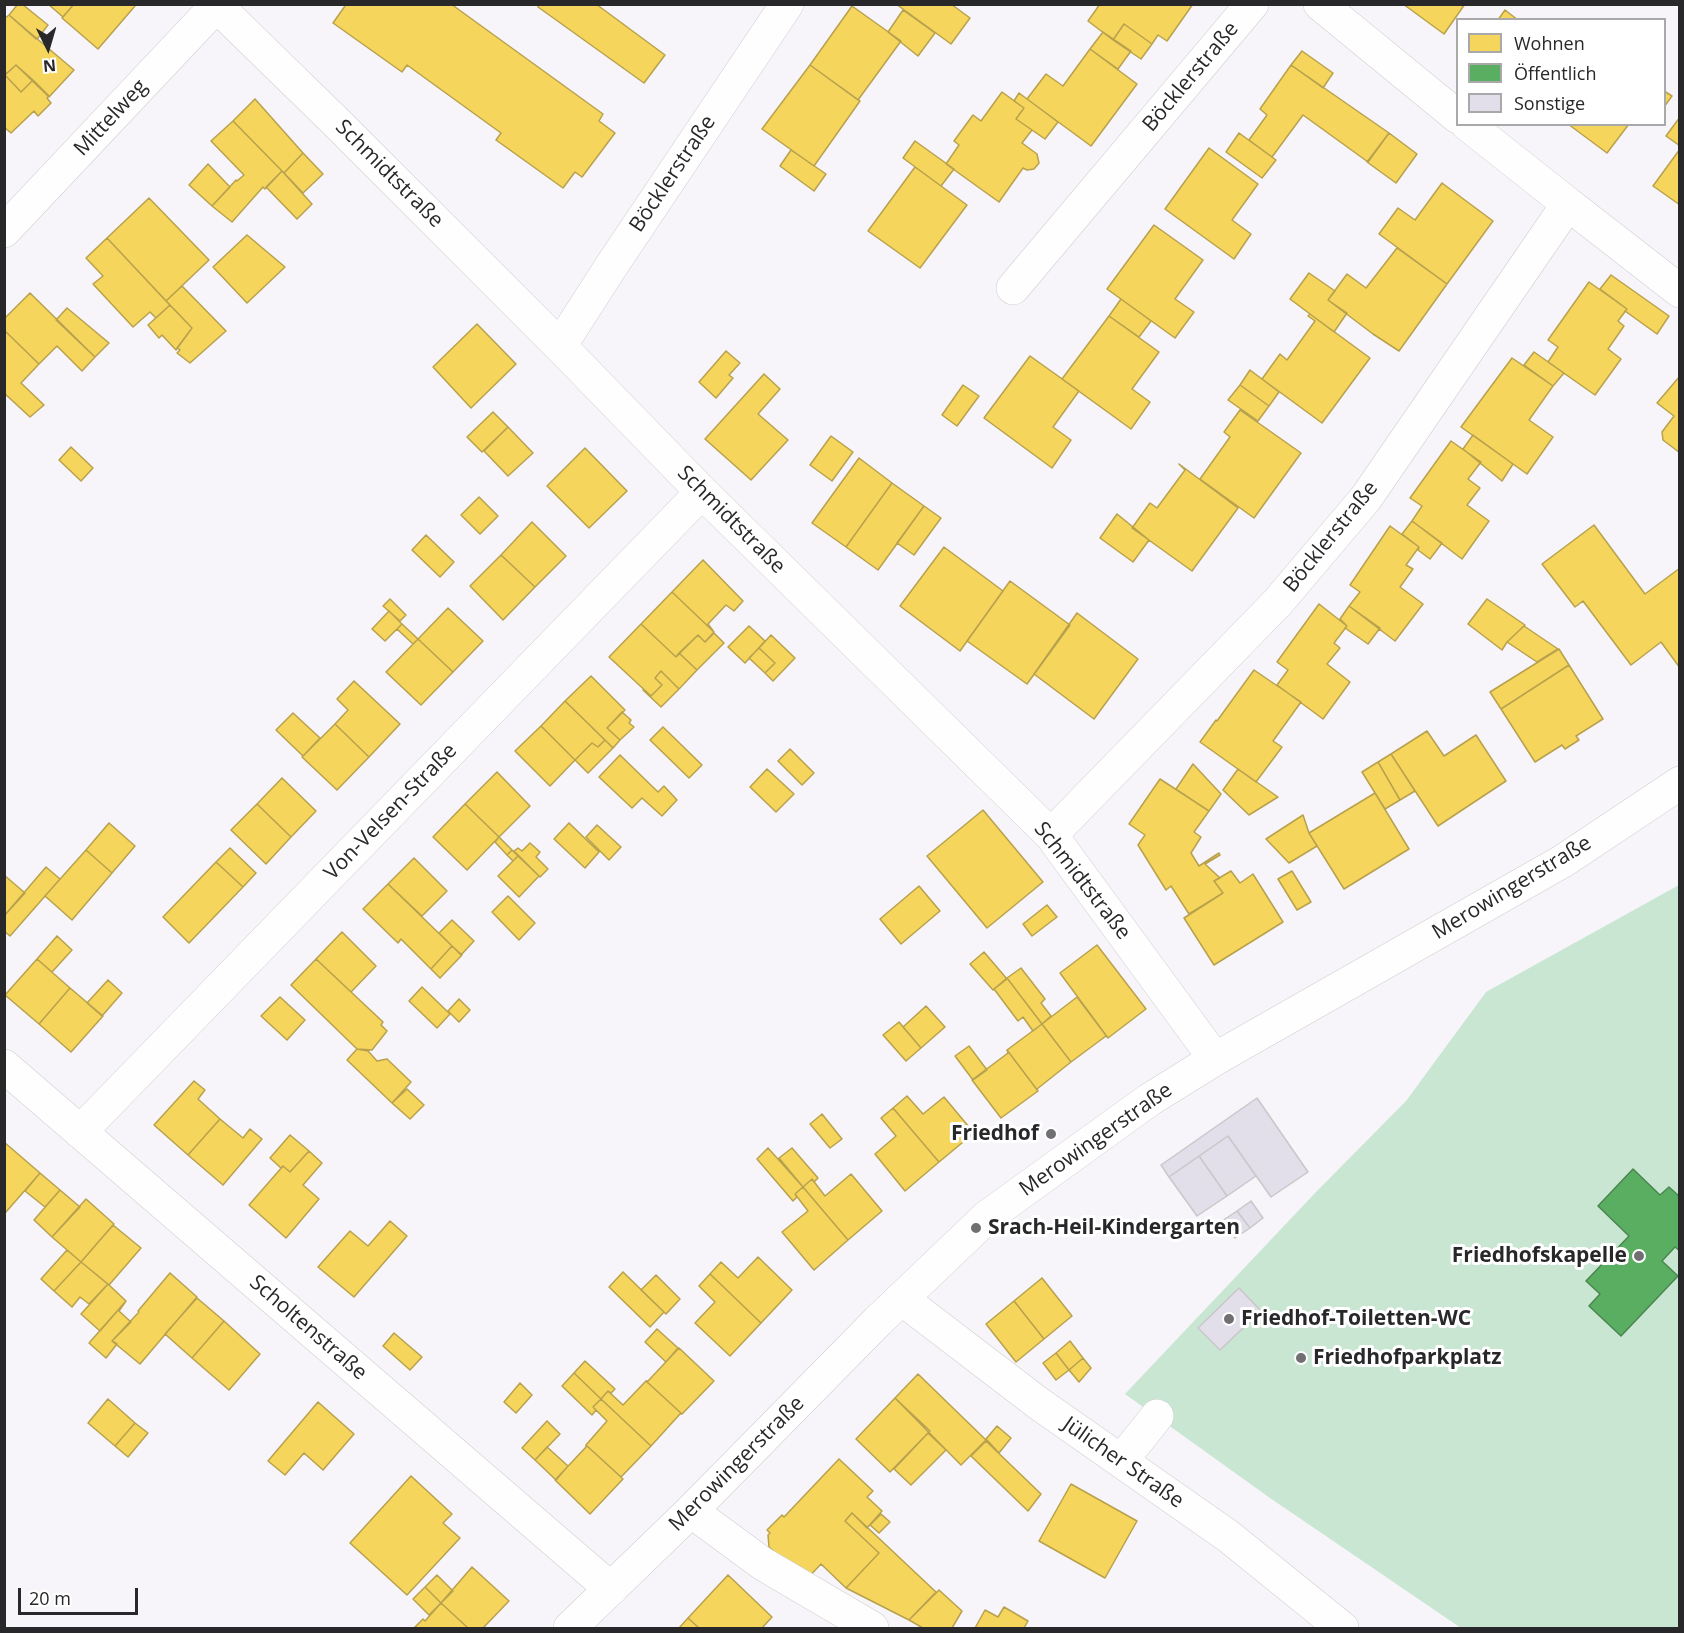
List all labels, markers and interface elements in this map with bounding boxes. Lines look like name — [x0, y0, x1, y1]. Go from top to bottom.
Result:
street label: Böcklerstraße — [1138, 17, 1244, 137]
north arrow — [18, 18, 78, 78]
legend — [1456, 18, 1666, 126]
text: Wohnen — [1514, 31, 1585, 55]
text: N — [42, 54, 57, 77]
text: Öffentlich — [1514, 61, 1596, 85]
street label: Mittelweg — [69, 74, 153, 162]
text: Sonstige — [1514, 91, 1585, 115]
street label: Böcklerstraße — [625, 111, 721, 237]
street label: Schmidtstraße — [330, 115, 448, 233]
street label: Schmidtstraße — [672, 461, 790, 579]
street label: Böcklerstraße — [1279, 476, 1383, 598]
street label: Von-Velsen-Straße — [319, 739, 463, 885]
street label: Schmidtstraße — [1028, 817, 1136, 945]
street label: Merowingerstraße — [1428, 831, 1596, 945]
street label: Merowingerstraße — [1015, 1078, 1177, 1202]
place label: Friedhof — [951, 1121, 1039, 1147]
marker: Friedhof — [1044, 1127, 1058, 1141]
place label: Srach-Heil-Kindergarten — [988, 1215, 1240, 1241]
marker: Srach-Heil-Kindergarten — [969, 1221, 983, 1235]
place label: Friedhofskapelle — [1452, 1243, 1627, 1269]
marker: Friedhofskapelle — [1632, 1249, 1646, 1263]
street label: Scholtenstraße — [244, 1270, 372, 1386]
place label: Friedhof-Toiletten-WC — [1241, 1306, 1471, 1332]
marker: Friedhof-Toiletten-WC — [1222, 1312, 1236, 1326]
place label: Friedhofparkplatz — [1313, 1345, 1501, 1371]
marker: Friedhofparkplatz — [1294, 1351, 1308, 1365]
street label: Merowingerstraße — [664, 1391, 810, 1537]
street label: Jülicher Straße — [1058, 1412, 1188, 1514]
scale bar — [21, 1576, 141, 1614]
text: 20 m — [29, 1586, 71, 1610]

